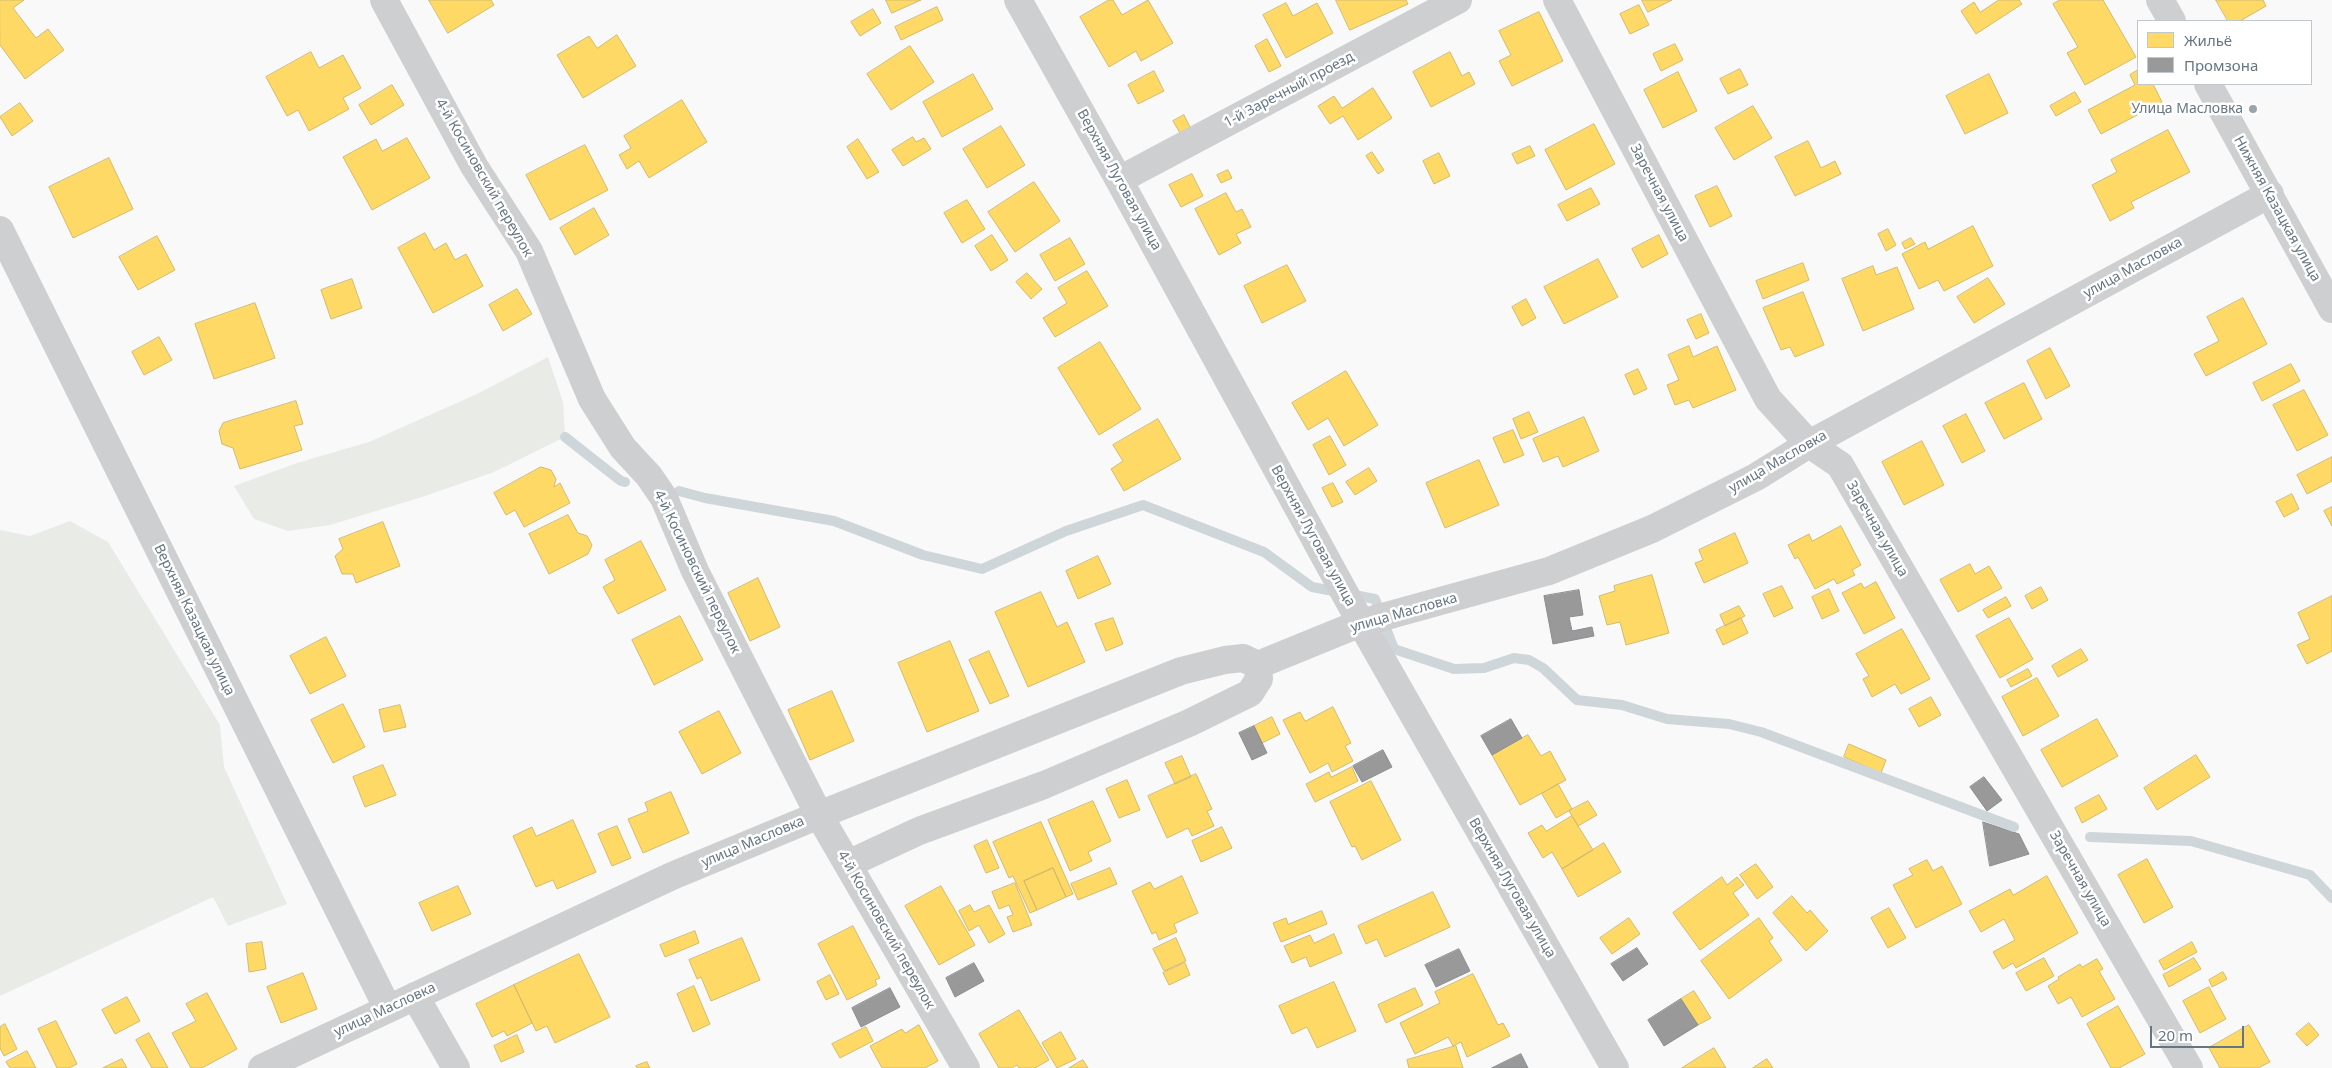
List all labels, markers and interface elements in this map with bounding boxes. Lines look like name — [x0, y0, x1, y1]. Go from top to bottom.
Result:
legend — [2137, 20, 2312, 85]
text: Жильё — [2184, 30, 2232, 50]
street label: 1-й Заречный проезд — [1221, 49, 1357, 131]
text: Промзона — [2184, 55, 2258, 75]
street label: 4-й Косиновский переулок — [432, 96, 536, 260]
place label: Улица Масловка — [2131, 101, 2243, 117]
marker: Улица Масловка — [2247, 103, 2259, 115]
street label: Верхняя Луговая улица — [1073, 106, 1165, 254]
street label: Нижняя Казацкая улица — [2230, 133, 2324, 285]
street label: Заречная улица — [1626, 141, 1692, 245]
street label: улица Масловка — [2081, 234, 2185, 302]
street label: улица Масловка — [1726, 427, 1830, 497]
street label: Верхняя Луговая улица — [1267, 462, 1359, 610]
street label: Заречная улица — [1843, 478, 1911, 580]
street label: 4-й Косиновский переулок — [650, 488, 744, 656]
street label: Верхняя Казацкая улица — [150, 541, 238, 699]
street label: улица Масловка — [1349, 590, 1459, 636]
street label: улица Масловка — [699, 813, 807, 871]
street label: Верхняя Луговая улица — [1465, 815, 1559, 961]
street label: Заречная улица — [2046, 828, 2114, 930]
street label: 4-й Косиновский переулок — [834, 848, 938, 1012]
street label: улица Масловка — [332, 979, 438, 1041]
scale bar — [2152, 1016, 2246, 1048]
text: 20 m — [2158, 1025, 2193, 1045]

